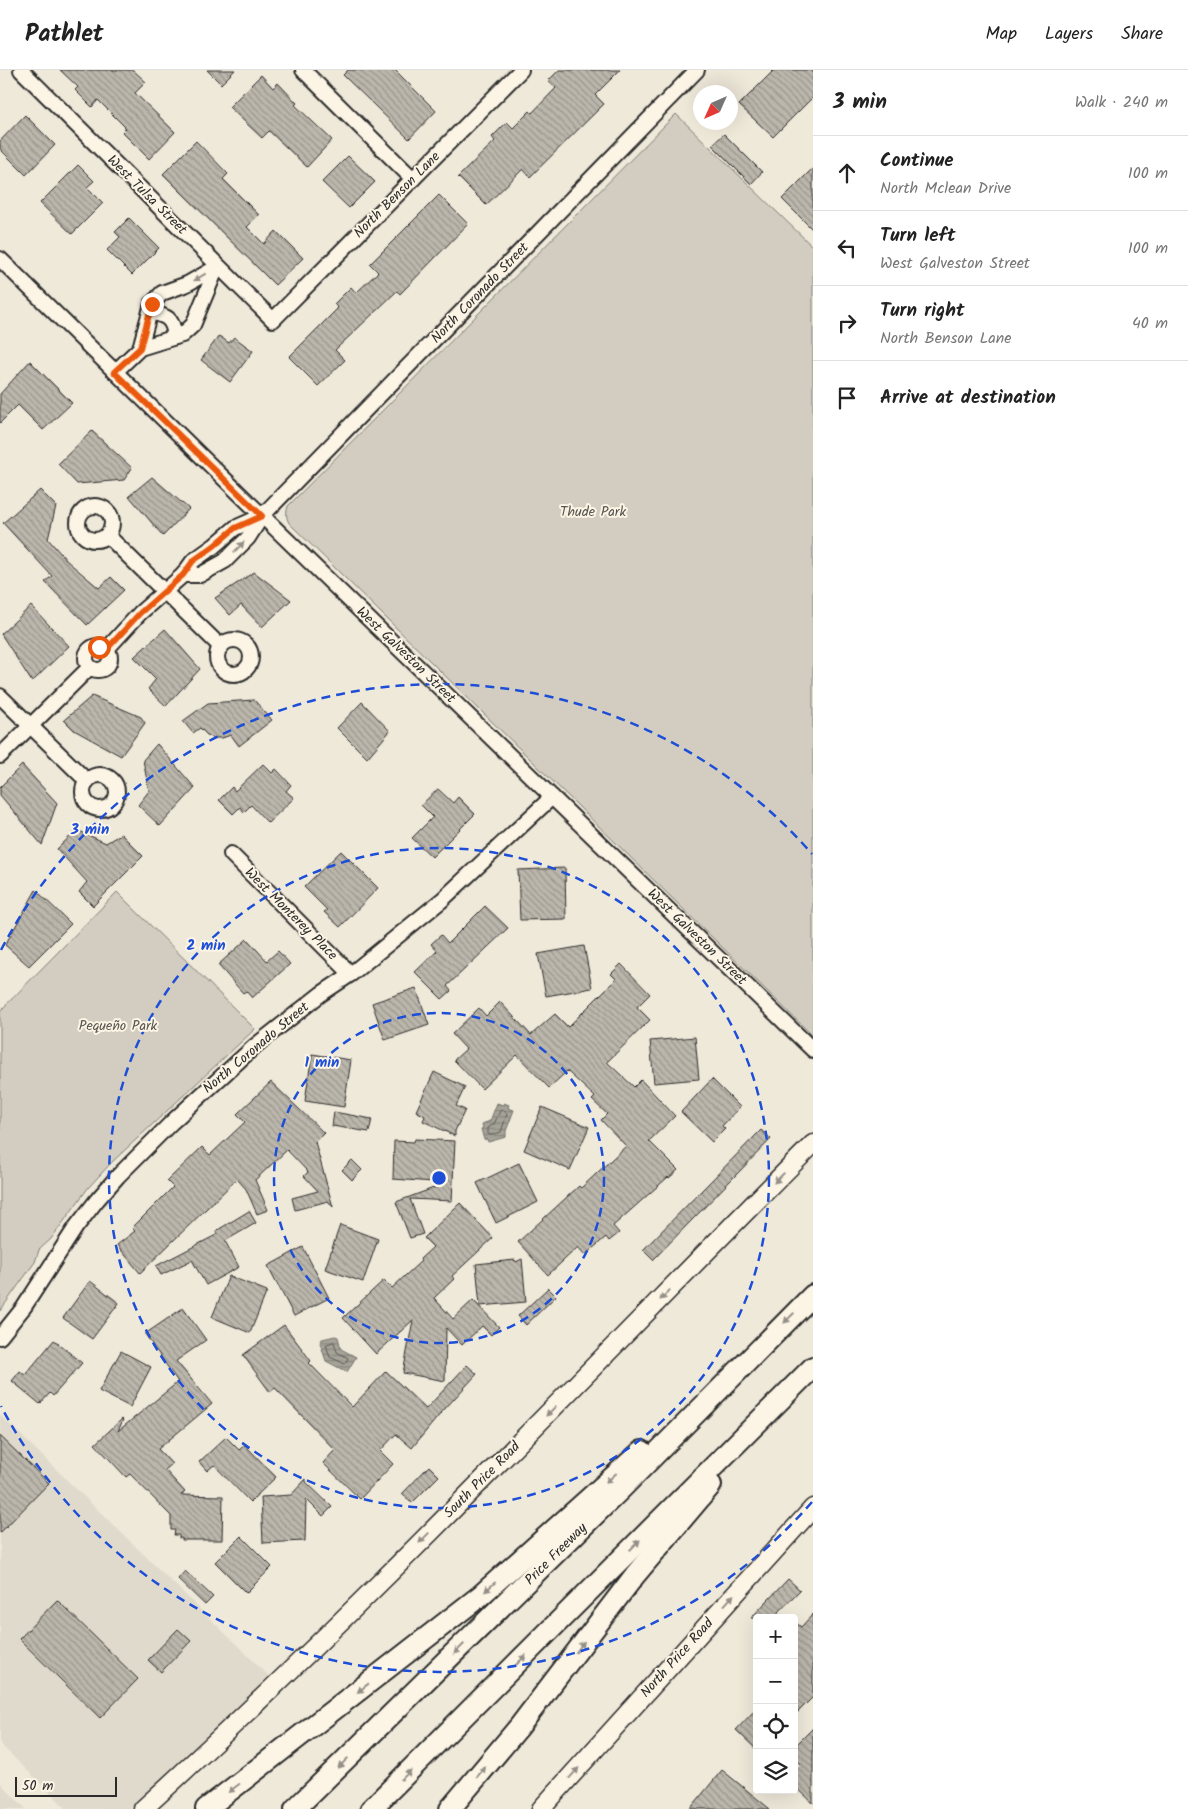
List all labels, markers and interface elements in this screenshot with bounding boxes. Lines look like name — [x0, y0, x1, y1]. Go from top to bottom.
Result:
text: Pathlet — [25, 15, 104, 54]
text: Map — [986, 20, 1017, 49]
text: Layers — [1045, 20, 1093, 49]
text: Share — [1121, 20, 1163, 49]
north arrow — [693, 85, 738, 130]
text: 3 min — [833, 86, 887, 119]
text: Walk · 240 m — [1075, 90, 1168, 115]
street label: North Benson Lane — [349, 146, 446, 243]
text: Continue — [880, 146, 953, 176]
street label: West Tulsa Street — [102, 150, 193, 241]
icon: ahead — [833, 159, 861, 187]
text: 100 m — [1128, 161, 1168, 186]
text: North Mclean Drive — [880, 176, 1011, 201]
text: Turn left — [880, 221, 955, 251]
icon: left — [833, 234, 861, 262]
text: 100 m — [1128, 236, 1168, 261]
street label: North Coronado Street — [426, 237, 535, 349]
text: West Galveston Street — [880, 251, 1030, 276]
one-way arrow — [193, 272, 206, 281]
route end — [141, 293, 164, 316]
text: Turn right — [880, 296, 965, 326]
icon: right — [833, 309, 861, 337]
text: 40 m — [1132, 311, 1168, 336]
text: North Benson Lane — [880, 326, 1011, 351]
text: Arrive at destination — [880, 383, 1056, 413]
icon: arrive — [833, 384, 861, 412]
park label: Thude Park — [560, 501, 626, 523]
one-way arrow — [233, 541, 245, 553]
street label: West Galveston Street — [351, 601, 461, 709]
route start — [88, 636, 111, 659]
text: 3 min — [70, 818, 109, 842]
street label: West Monterey Place — [239, 862, 343, 966]
street label: West Galveston Street — [642, 883, 752, 991]
text: 2 min — [186, 934, 226, 958]
street label: North Coronado Street — [198, 996, 315, 1099]
park label: Pequeño Park — [79, 1015, 158, 1037]
text: 1 min — [305, 1051, 339, 1075]
centre of rings — [430, 1169, 448, 1187]
one-way arrow — [773, 1172, 785, 1184]
one-way arrow — [659, 1288, 671, 1300]
one-way arrow — [784, 1312, 796, 1324]
one-way arrow — [545, 1404, 557, 1416]
street label: South Price Road — [439, 1436, 526, 1523]
one-way arrow — [604, 1473, 617, 1484]
street label: Price Freeway — [520, 1517, 593, 1590]
one-way arrow — [418, 1532, 430, 1544]
one-way arrow — [629, 1539, 641, 1551]
one-way arrow — [485, 1581, 497, 1593]
one-way arrow — [723, 1594, 735, 1606]
street label: North Price Road — [635, 1612, 720, 1703]
map controls — [753, 1614, 798, 1794]
button: + — [753, 1614, 798, 1659]
one-way arrow — [575, 1640, 585, 1654]
one-way arrow — [453, 1643, 465, 1655]
one-way arrow — [514, 1654, 526, 1666]
button: − — [753, 1659, 798, 1704]
one-way arrow — [357, 1683, 370, 1694]
button: locate — [753, 1704, 798, 1749]
button: layers — [753, 1749, 798, 1794]
one-way arrow — [338, 1757, 350, 1769]
one-way arrow — [475, 1766, 487, 1778]
one-way arrow — [568, 1767, 580, 1779]
one-way arrow — [399, 1769, 411, 1781]
scale bar — [15, 1774, 118, 1797]
text: 50 m — [22, 1775, 53, 1797]
one-way arrow — [228, 1782, 241, 1793]

